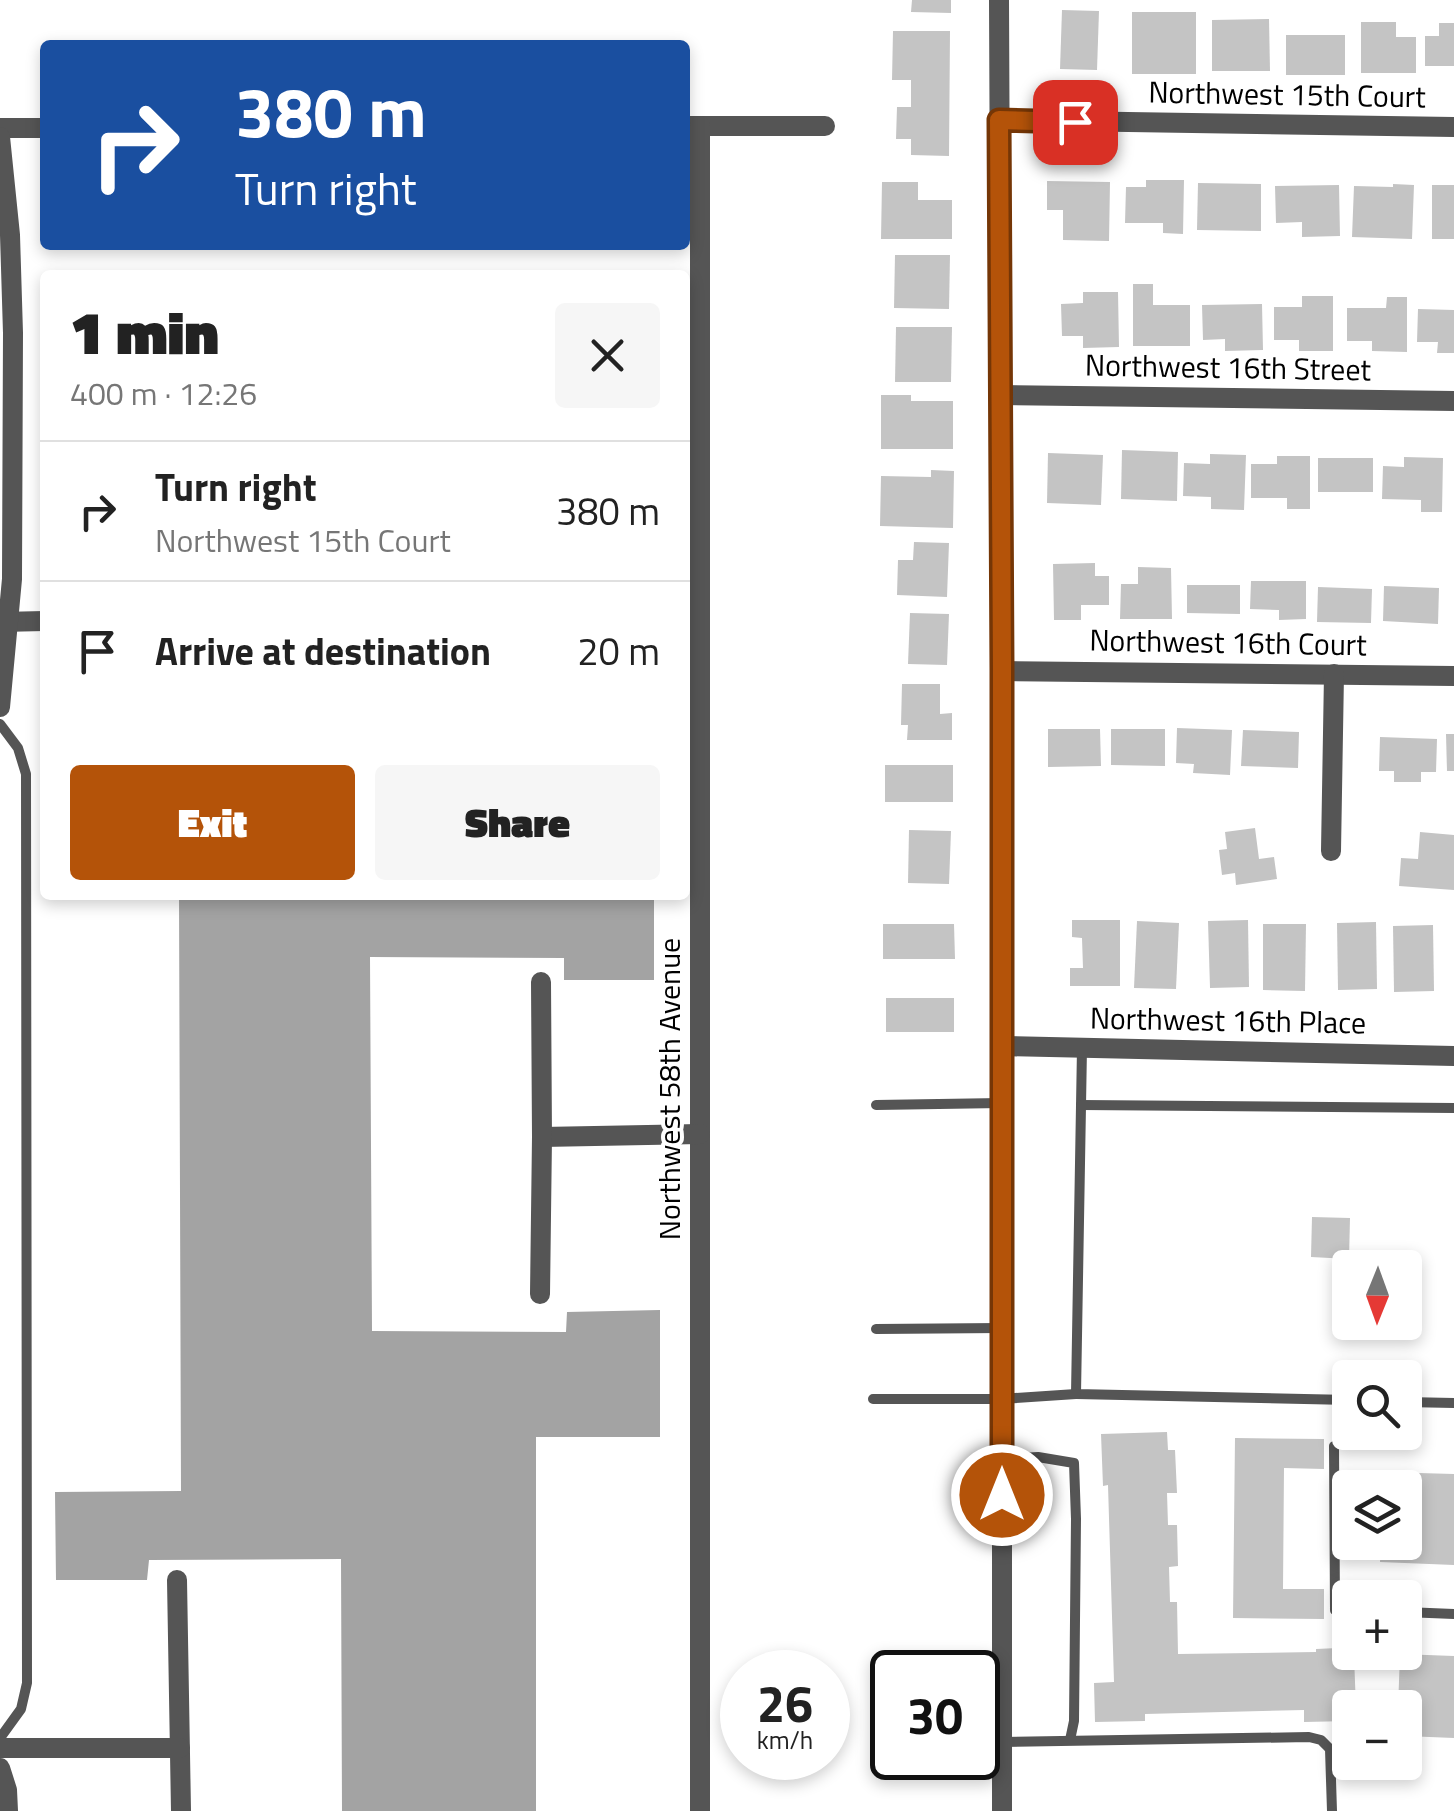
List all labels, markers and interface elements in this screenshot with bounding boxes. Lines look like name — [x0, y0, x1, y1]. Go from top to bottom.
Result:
text: 380 m — [235, 58, 427, 164]
street label: Northwest 15th Court — [1148, 69, 1427, 119]
icon: right — [70, 80, 200, 210]
pin — [1033, 80, 1118, 165]
icon: arrive — [1048, 95, 1103, 150]
text: Turn right — [235, 154, 417, 222]
text: 1 min — [70, 286, 219, 377]
button: close — [555, 303, 660, 408]
street label: Northwest 16th Street — [1085, 342, 1372, 393]
text: 400 m · 12:26 — [70, 369, 257, 417]
text: Turn right — [155, 458, 317, 516]
text: 380 m — [556, 482, 660, 540]
icon: right — [70, 484, 125, 539]
text: Northwest 15th Court — [155, 516, 451, 564]
street label: Northwest 16th Court — [1089, 617, 1368, 667]
text: Arrive at destination — [155, 622, 491, 680]
text: 20 m — [577, 622, 660, 680]
icon: arrive — [70, 624, 125, 679]
button: Exit — [70, 765, 355, 880]
button: Share — [375, 765, 660, 880]
street label: Northwest 58th Avenue — [646, 938, 692, 1240]
street label: Northwest 16th Place — [1089, 995, 1367, 1045]
north arrow — [1332, 1250, 1422, 1340]
map controls — [1332, 1250, 1422, 1780]
button: search — [1332, 1360, 1422, 1450]
position arrow — [950, 1443, 1054, 1547]
button: layers — [1332, 1470, 1422, 1560]
button: + — [1332, 1580, 1422, 1670]
speed limit sign: 30 — [870, 1650, 1000, 1780]
text: 26 — [757, 1665, 813, 1741]
button: − — [1332, 1690, 1422, 1780]
text: km/h — [757, 1721, 813, 1759]

